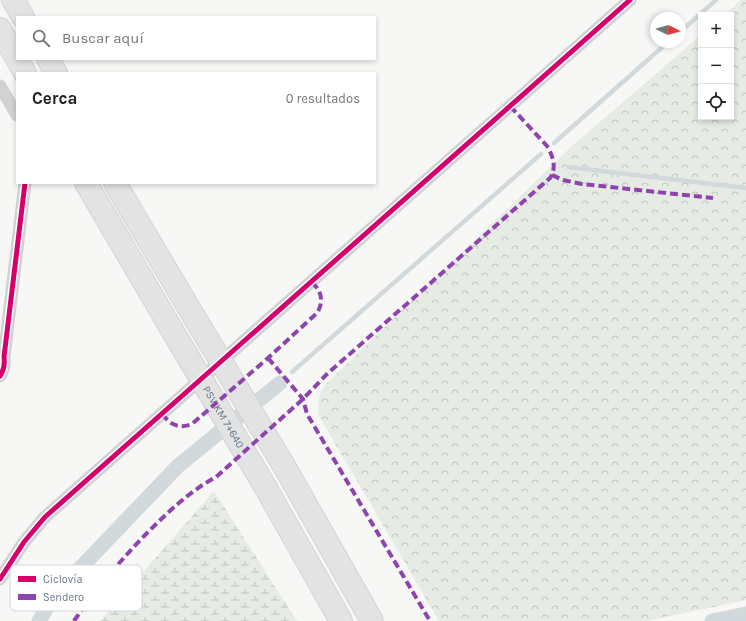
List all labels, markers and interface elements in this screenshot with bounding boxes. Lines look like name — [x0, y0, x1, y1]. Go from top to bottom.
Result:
north arrow — [650, 12, 686, 48]
map controls — [698, 12, 734, 120]
button: + — [698, 12, 734, 48]
search box — [16, 16, 376, 60]
icon: search — [30, 27, 52, 49]
text: Buscar aquí — [62, 29, 144, 47]
button: − — [698, 48, 734, 84]
button: locate — [698, 84, 734, 120]
text: Cerca — [32, 88, 77, 108]
text: 0 resultados — [286, 91, 360, 106]
street label: PSV KM 7+640 — [200, 383, 247, 450]
legend — [10, 565, 142, 611]
text: Ciclovía — [43, 573, 83, 586]
text: Sendero — [43, 591, 84, 604]

